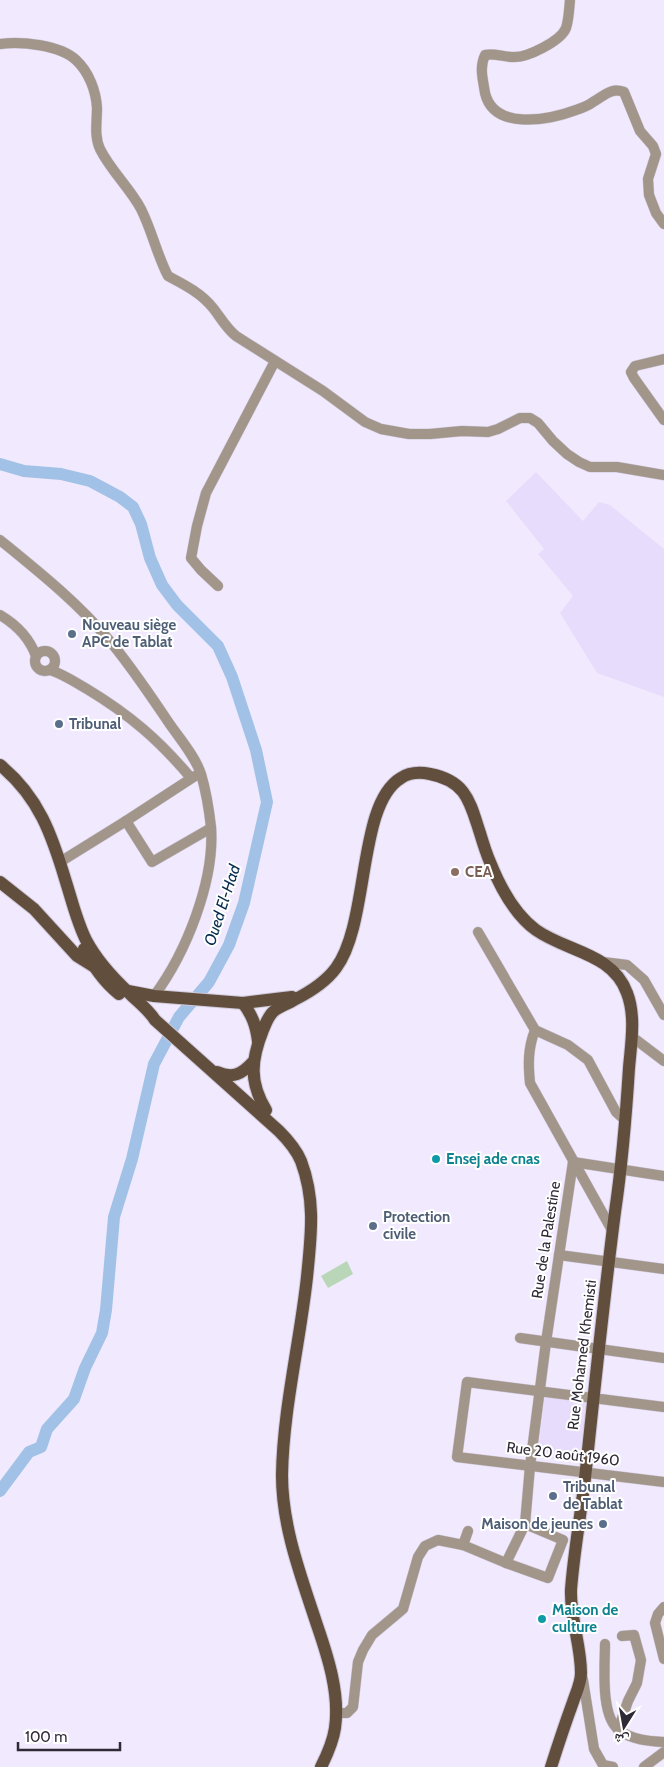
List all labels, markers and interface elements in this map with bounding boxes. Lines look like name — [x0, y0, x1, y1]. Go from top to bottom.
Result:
place label: Nouveau siège APC de Tablat — [82, 616, 176, 651]
marker: Nouveau siège APC de Tablat — [66, 628, 78, 640]
place label: Tribunal — [69, 715, 121, 733]
marker: Tribunal — [53, 718, 65, 730]
water label: Oued El-Had — [200, 861, 244, 948]
place label: CEA — [465, 863, 493, 881]
marker: CEA — [449, 866, 461, 878]
place label: Ensej ade cnas — [446, 1150, 540, 1168]
marker: Ensej ade cnas — [430, 1153, 442, 1165]
street label: Rue de la Palestine — [528, 1180, 564, 1300]
place label: Protection civile — [383, 1208, 450, 1243]
marker: Protection civile — [367, 1220, 379, 1232]
street label: Rue Mohamed Khemisti — [564, 1279, 600, 1431]
street label: Rue 20 août 1960 — [506, 1438, 620, 1470]
place label: Tribunal de Tablat — [563, 1478, 623, 1513]
marker: Tribunal de Tablat — [547, 1490, 559, 1502]
place label: Maison de jeunes — [481, 1515, 593, 1533]
marker: Maison de jeunes — [597, 1518, 609, 1530]
place label: Maison de culture — [552, 1601, 619, 1636]
marker: Maison de culture — [536, 1613, 548, 1625]
north arrow — [599, 1702, 649, 1752]
scale bar — [18, 1720, 120, 1752]
text: 100 m — [25, 1728, 67, 1746]
text: ش — [612, 1729, 631, 1750]

